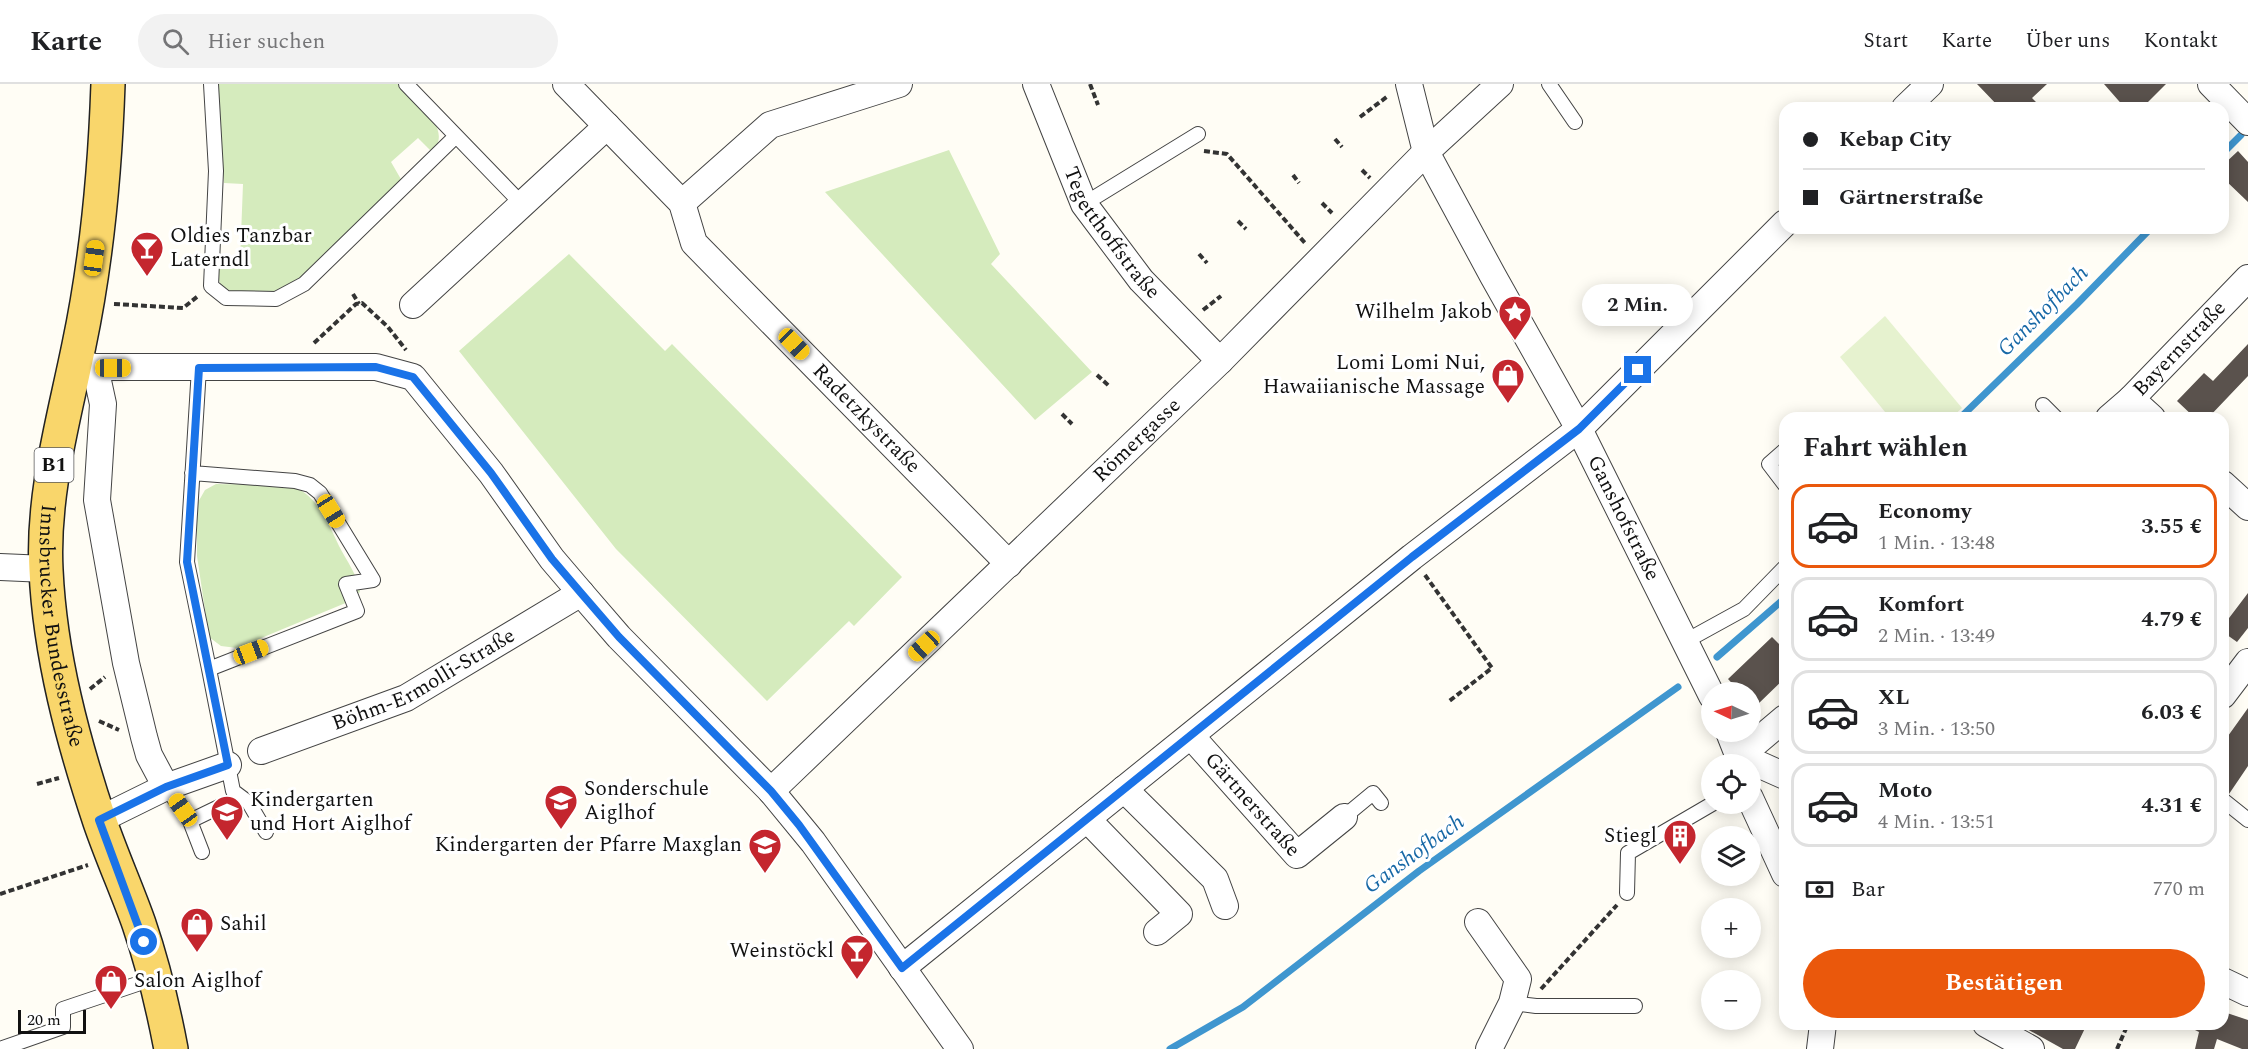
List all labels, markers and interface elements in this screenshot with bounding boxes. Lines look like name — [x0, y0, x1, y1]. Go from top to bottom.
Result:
search box — [138, 14, 558, 68]
text: Karte — [30, 20, 102, 63]
icon: search — [159, 25, 192, 58]
text: Hier suchen — [207, 25, 325, 58]
text: Start — [1863, 25, 1908, 57]
text: Karte — [1941, 25, 1992, 57]
text: Über uns — [2025, 25, 2110, 57]
text: Kontakt — [2143, 25, 2218, 57]
text: Kebap City — [1839, 123, 1951, 156]
street label: Tegetthoffstraße — [1055, 162, 1168, 307]
text: Gärtnerstraße — [1839, 181, 1983, 214]
place label: Oldies Tanzbar Laterndl — [170, 220, 312, 276]
bar icon: Oldies Tanzbar Laterndl — [129, 230, 165, 277]
car — [83, 239, 105, 277]
water label: Ganshofbach — [1990, 258, 2096, 364]
callout: 2 Min. — [1582, 283, 1694, 325]
text: 2 Min. — [1607, 290, 1668, 320]
street label: Bayernstraße — [2125, 293, 2234, 404]
place icon: Wilhelm Jakob — [1497, 294, 1533, 341]
place label: Wilhelm Jakob — [1355, 296, 1492, 328]
car — [775, 325, 813, 363]
place label: Lomi Lomi Nui, Hawaiianische Massage — [1263, 347, 1485, 403]
street label: Radetzkystraße — [805, 356, 928, 481]
route end — [1624, 356, 1651, 383]
shop icon: Lomi Lomi Nui, Hawaiianische Massage — [1490, 357, 1526, 404]
car — [95, 359, 131, 377]
street label: Römergasse — [1086, 390, 1188, 490]
text: Fahrt wählen — [1803, 427, 1968, 469]
road number: B1 — [34, 448, 74, 482]
street label: Ganshofstraße — [1579, 450, 1668, 586]
car — [314, 491, 348, 531]
text: Economy — [1878, 495, 1971, 528]
icon: car — [1806, 499, 1860, 553]
street label: Innsbrucker Bundesstraße — [30, 503, 92, 751]
text: 3.55 € — [2141, 510, 2202, 543]
text: 1 Min. · 13:48 — [1878, 528, 1995, 558]
text: Komfort — [1878, 588, 1964, 621]
icon: car — [1806, 592, 1860, 646]
text: 4.79 € — [2141, 603, 2202, 636]
street label: Böhm-Ermolli-Straße — [328, 620, 521, 740]
text: 2 Min. · 13:49 — [1878, 621, 1995, 651]
car — [905, 627, 943, 665]
car — [231, 637, 271, 667]
text: XL — [1878, 681, 1909, 714]
north arrow — [1701, 682, 1761, 742]
map controls — [1701, 682, 1761, 1030]
icon: car — [1806, 685, 1860, 739]
text: 6.03 € — [2141, 696, 2202, 729]
text: 3 Min. · 13:50 — [1878, 714, 1995, 744]
street label: Gärtnerstraße — [1197, 745, 1308, 864]
button: locate — [1701, 754, 1761, 814]
place label: Sonderschule Aiglhof — [584, 773, 709, 829]
text: Moto — [1878, 774, 1932, 807]
icon: car — [1806, 778, 1860, 832]
school or university icon: Sonderschule Aiglhof — [543, 783, 579, 830]
place label: Kindergarten und Hort Aiglhof — [250, 784, 413, 840]
text: 4.31 € — [2141, 789, 2202, 822]
car — [165, 790, 201, 830]
school or university icon: Kindergarten und Hort Aiglhof — [209, 794, 245, 841]
water label: Ganshofbach — [1357, 806, 1471, 902]
text: 4 Min. · 13:51 — [1878, 807, 1995, 837]
building icon: Stiegl — [1662, 818, 1698, 865]
place label: Stiegl — [1604, 820, 1657, 852]
button: layers — [1701, 826, 1761, 886]
school or university icon: Kindergarten der Pfarre Maxglan — [747, 827, 783, 874]
place label: Kindergarten der Pfarre Maxglan — [434, 829, 742, 861]
icon: cash — [1803, 873, 1836, 906]
text: Bar — [1851, 873, 1885, 906]
text: 770 m — [2153, 874, 2205, 904]
button: + — [1701, 898, 1761, 958]
shop icon: Sahil — [179, 906, 215, 953]
place label: Sahil — [220, 908, 267, 940]
route start — [130, 928, 157, 955]
bar icon: Weinstöckl — [839, 933, 875, 980]
place label: Weinstöckl — [729, 935, 834, 967]
button: Bestätigen — [1803, 949, 2205, 1018]
shop icon: Salon Aiglhof — [93, 963, 129, 1010]
place label: Salon Aiglhof — [134, 965, 263, 997]
button: − — [1701, 970, 1761, 1030]
scale bar — [18, 1007, 86, 1034]
text: 20 m — [27, 1008, 61, 1032]

